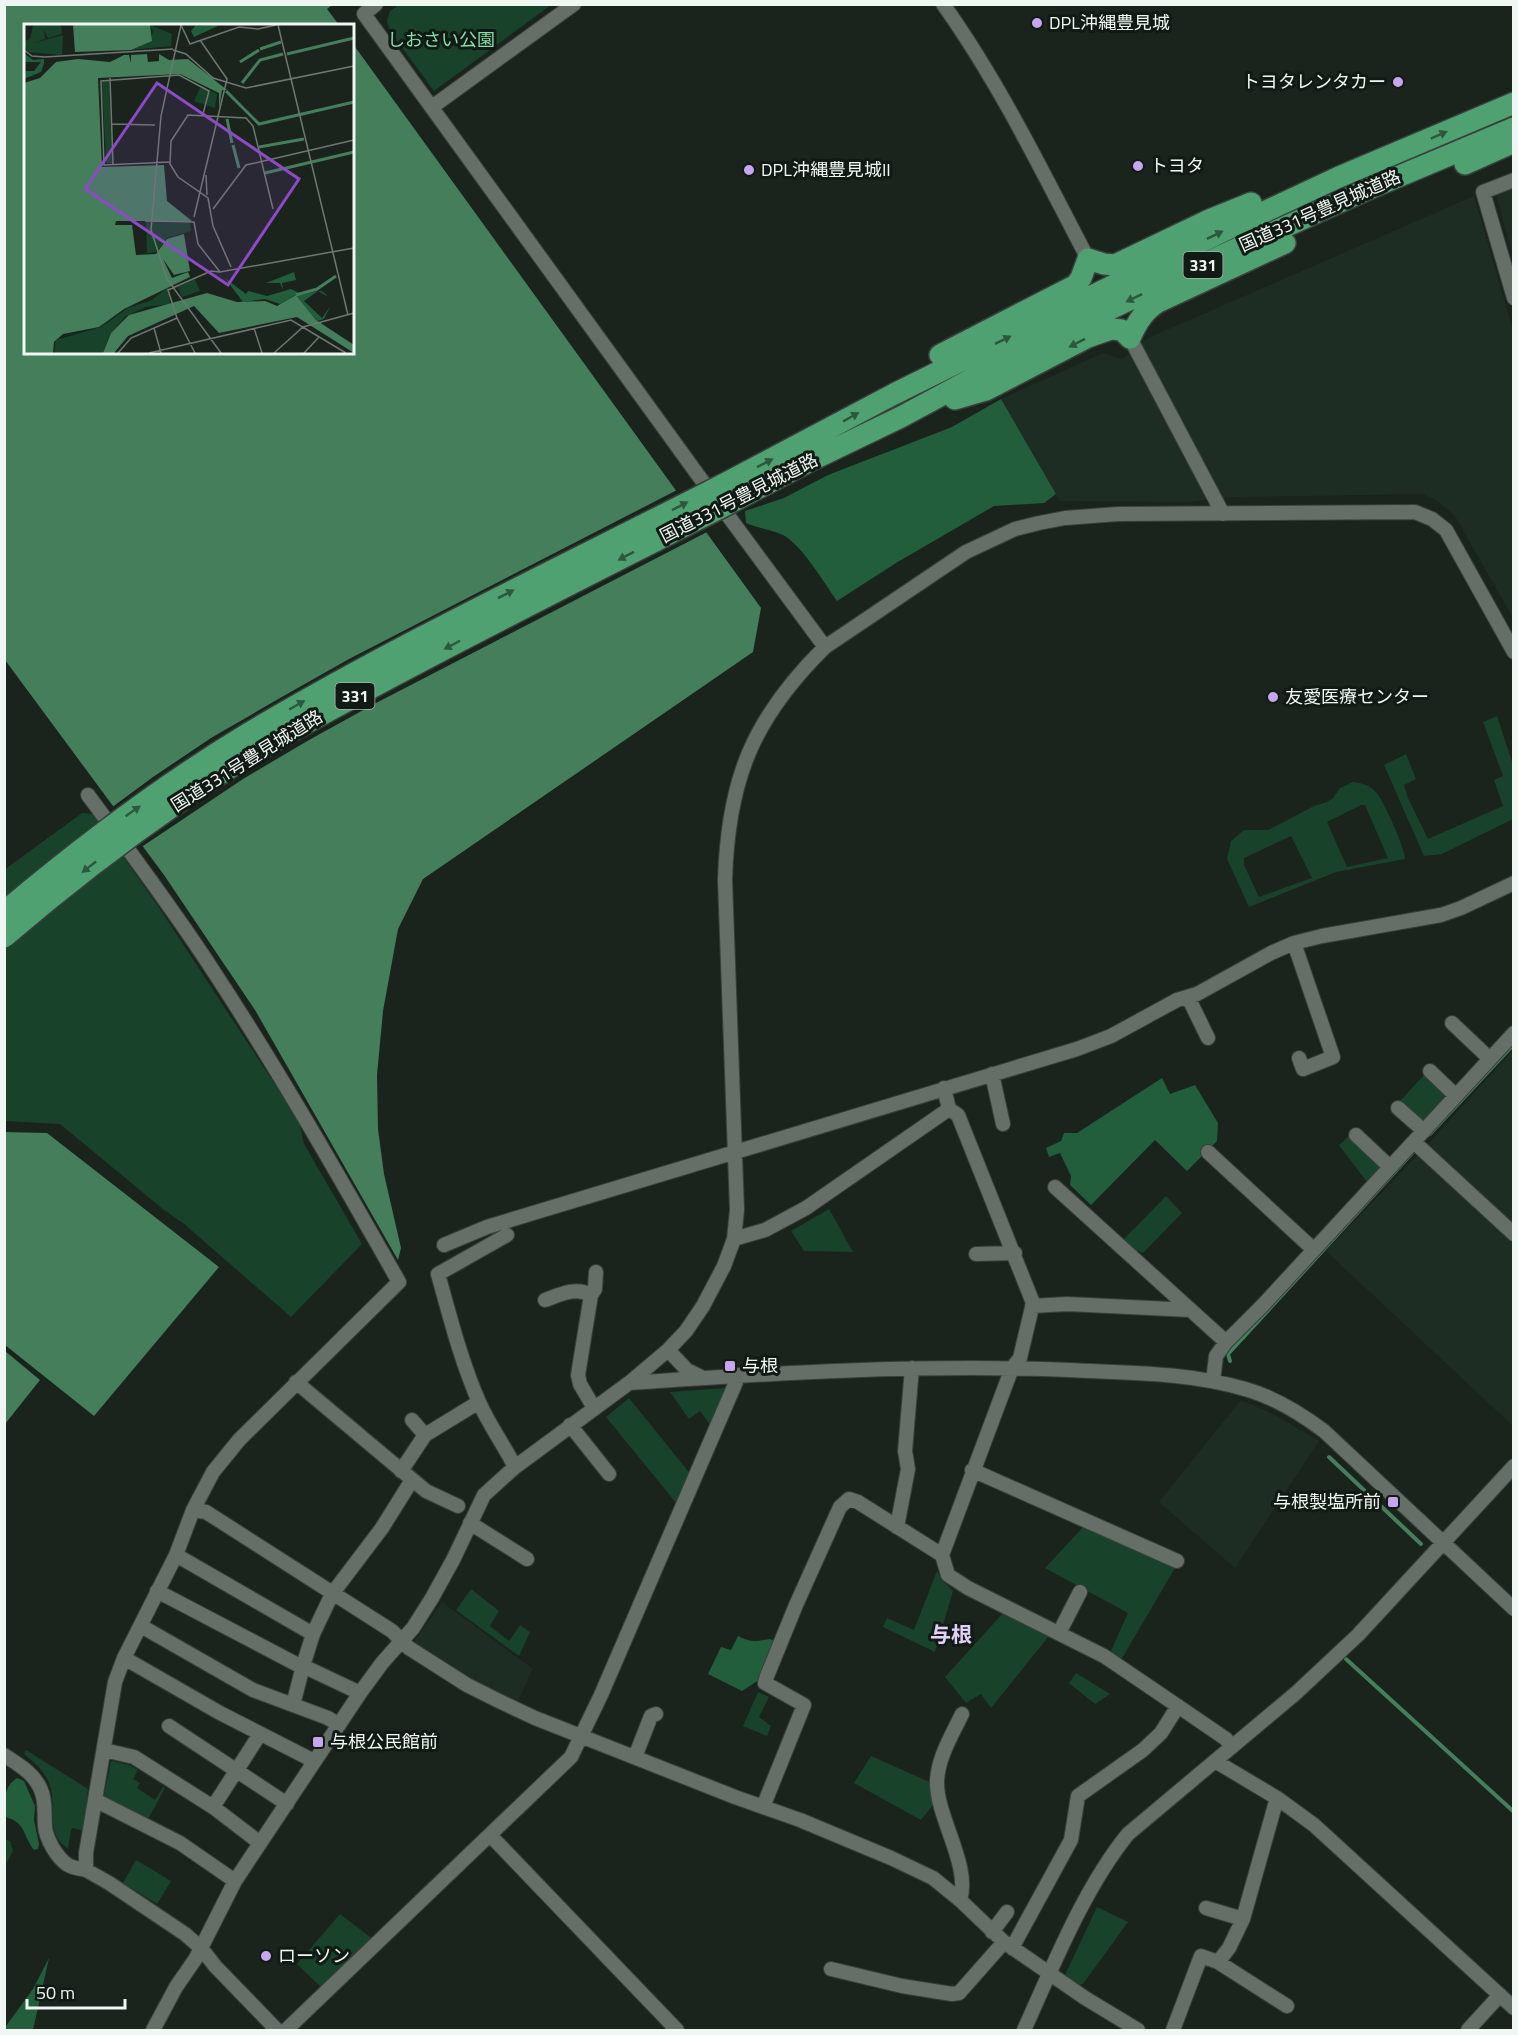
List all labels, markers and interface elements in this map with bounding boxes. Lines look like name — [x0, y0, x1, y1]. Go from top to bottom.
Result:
place label: DPL沖縄豊見城 — [1049, 9, 1170, 36]
marker: DPL沖縄豊見城 — [1030, 16, 1044, 30]
inset map — [24, 24, 354, 354]
park label: しおさい公園 — [387, 26, 495, 53]
place label: トヨタレンタカー — [1242, 68, 1386, 95]
marker: トヨタレンタカー — [1391, 75, 1405, 89]
one-way arrow — [1431, 130, 1448, 139]
place label: トヨタ — [1150, 152, 1204, 179]
place label: DPL沖縄豊見城II — [761, 156, 891, 183]
marker: トヨタ — [1131, 159, 1145, 173]
marker: DPL沖縄豊見城II — [742, 163, 756, 177]
street label: 国道331号豊見城道路 — [1235, 163, 1405, 258]
one-way arrow — [1206, 230, 1224, 240]
road number: 331 — [1184, 252, 1222, 278]
one-way arrow — [1126, 293, 1143, 302]
one-way arrow — [994, 335, 1011, 345]
one-way arrow — [1068, 337, 1086, 347]
one-way arrow — [843, 412, 860, 422]
street label: 国道331号豊見城道路 — [655, 446, 823, 549]
one-way arrow — [757, 458, 774, 468]
one-way arrow — [672, 502, 689, 511]
one-way arrow — [617, 551, 634, 561]
one-way arrow — [498, 590, 515, 599]
one-way arrow — [443, 640, 460, 650]
road number: 331 — [336, 683, 374, 709]
place label: 友愛医療センター — [1285, 683, 1429, 710]
marker: 友愛医療センター — [1266, 690, 1280, 704]
one-way arrow — [289, 700, 305, 711]
street label: 国道331号豊見城道路 — [166, 703, 328, 818]
one-way arrow — [125, 806, 141, 817]
one-way arrow — [82, 861, 98, 873]
place label: 与根 — [742, 1352, 778, 1379]
marker: 与根 — [723, 1359, 737, 1373]
place label: 与根製塩所前 — [1273, 1488, 1381, 1515]
marker: 与根製塩所前 — [1386, 1495, 1400, 1509]
district label: 与根 — [930, 1618, 972, 1650]
place label: 与根公民館前 — [330, 1728, 438, 1755]
marker: 与根公民館前 — [311, 1735, 325, 1749]
place label: ローソン — [278, 1942, 350, 1969]
marker: ローソン — [259, 1949, 273, 1963]
scale bar — [27, 1972, 124, 2010]
text: 50 m — [36, 1979, 75, 2006]

